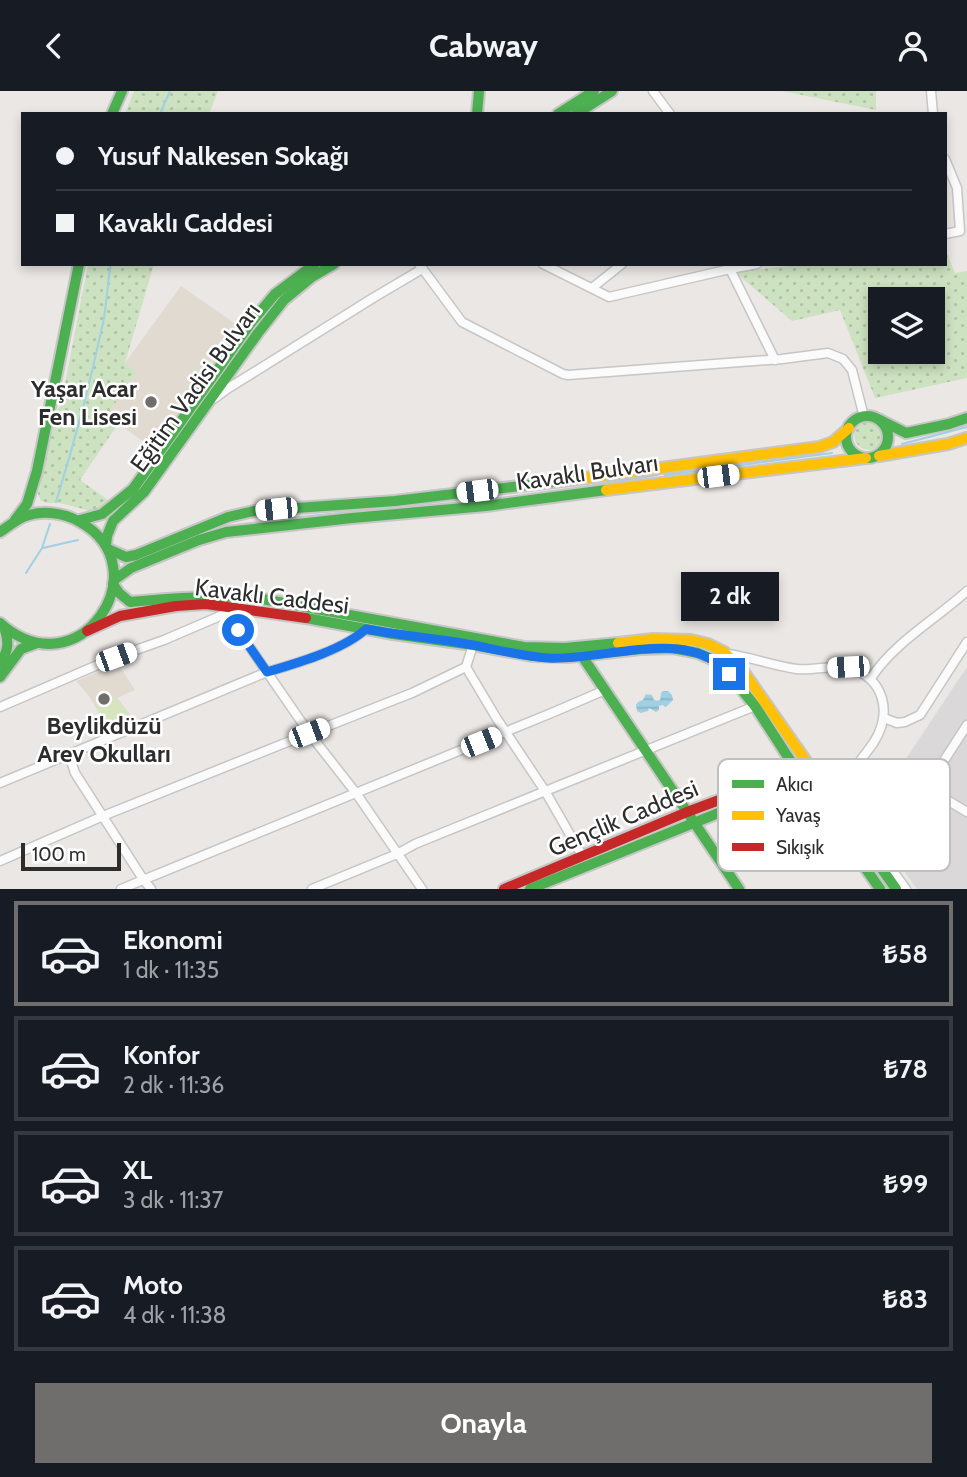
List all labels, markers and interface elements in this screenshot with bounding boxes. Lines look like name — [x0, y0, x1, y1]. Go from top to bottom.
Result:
text: Cabway — [429, 26, 538, 65]
icon: back — [35, 27, 73, 65]
icon: person — [894, 27, 932, 65]
text: Yusuf Nalkesen Sokağı — [98, 140, 349, 172]
text: Kavaklı Caddesi — [98, 207, 273, 239]
map controls — [868, 287, 945, 364]
button: layers — [868, 287, 945, 364]
street label: Eğitim Vadisi Bulvarı — [124, 297, 266, 477]
place label: Yaşar Acar Fen Lisesi — [30, 374, 137, 431]
marker: Yaşar Acar Fen Lisesi — [143, 394, 159, 410]
street label: Kavaklı Bulvarı — [514, 448, 660, 496]
car — [696, 463, 741, 489]
car — [455, 478, 500, 504]
car — [255, 496, 298, 522]
street label: Kavaklı Caddesi — [193, 572, 351, 620]
callout: 2 dk — [680, 573, 778, 621]
text: 2 dk — [709, 582, 751, 610]
route start — [222, 614, 254, 646]
car — [93, 640, 140, 674]
car — [827, 655, 870, 679]
route end — [713, 658, 745, 690]
marker: Beylikdüzü Arev Okulları — [96, 691, 112, 707]
place label: Beylikdüzü Arev Okulları — [37, 711, 171, 768]
car — [286, 716, 333, 750]
car — [458, 724, 505, 760]
legend — [718, 759, 950, 871]
street label: Gençlik Caddesi — [544, 773, 702, 863]
text: Akıcı — [776, 773, 813, 796]
text: Yavaş — [775, 804, 821, 827]
text: Sıkışık — [776, 836, 824, 859]
scale bar — [21, 840, 121, 872]
text: 100 m — [32, 843, 86, 866]
icon: car — [39, 922, 102, 985]
text: Ekonomi — [123, 924, 223, 956]
text: ₺58 — [883, 938, 928, 970]
text: 1 dk · 11:35 — [123, 956, 219, 984]
icon: car — [39, 1037, 102, 1100]
text: Konfor — [123, 1039, 200, 1071]
text: ₺78 — [884, 1053, 928, 1085]
text: 2 dk · 11:36 — [123, 1071, 224, 1099]
icon: car — [39, 1152, 102, 1215]
text: XL — [123, 1154, 152, 1186]
text: ₺99 — [883, 1168, 928, 1200]
text: 3 dk · 11:37 — [123, 1186, 223, 1214]
icon: car — [39, 1267, 102, 1330]
text: Moto — [123, 1269, 183, 1301]
text: ₺83 — [883, 1283, 928, 1315]
text: 4 dk · 11:38 — [123, 1301, 227, 1329]
button: Onayla — [35, 1383, 932, 1463]

